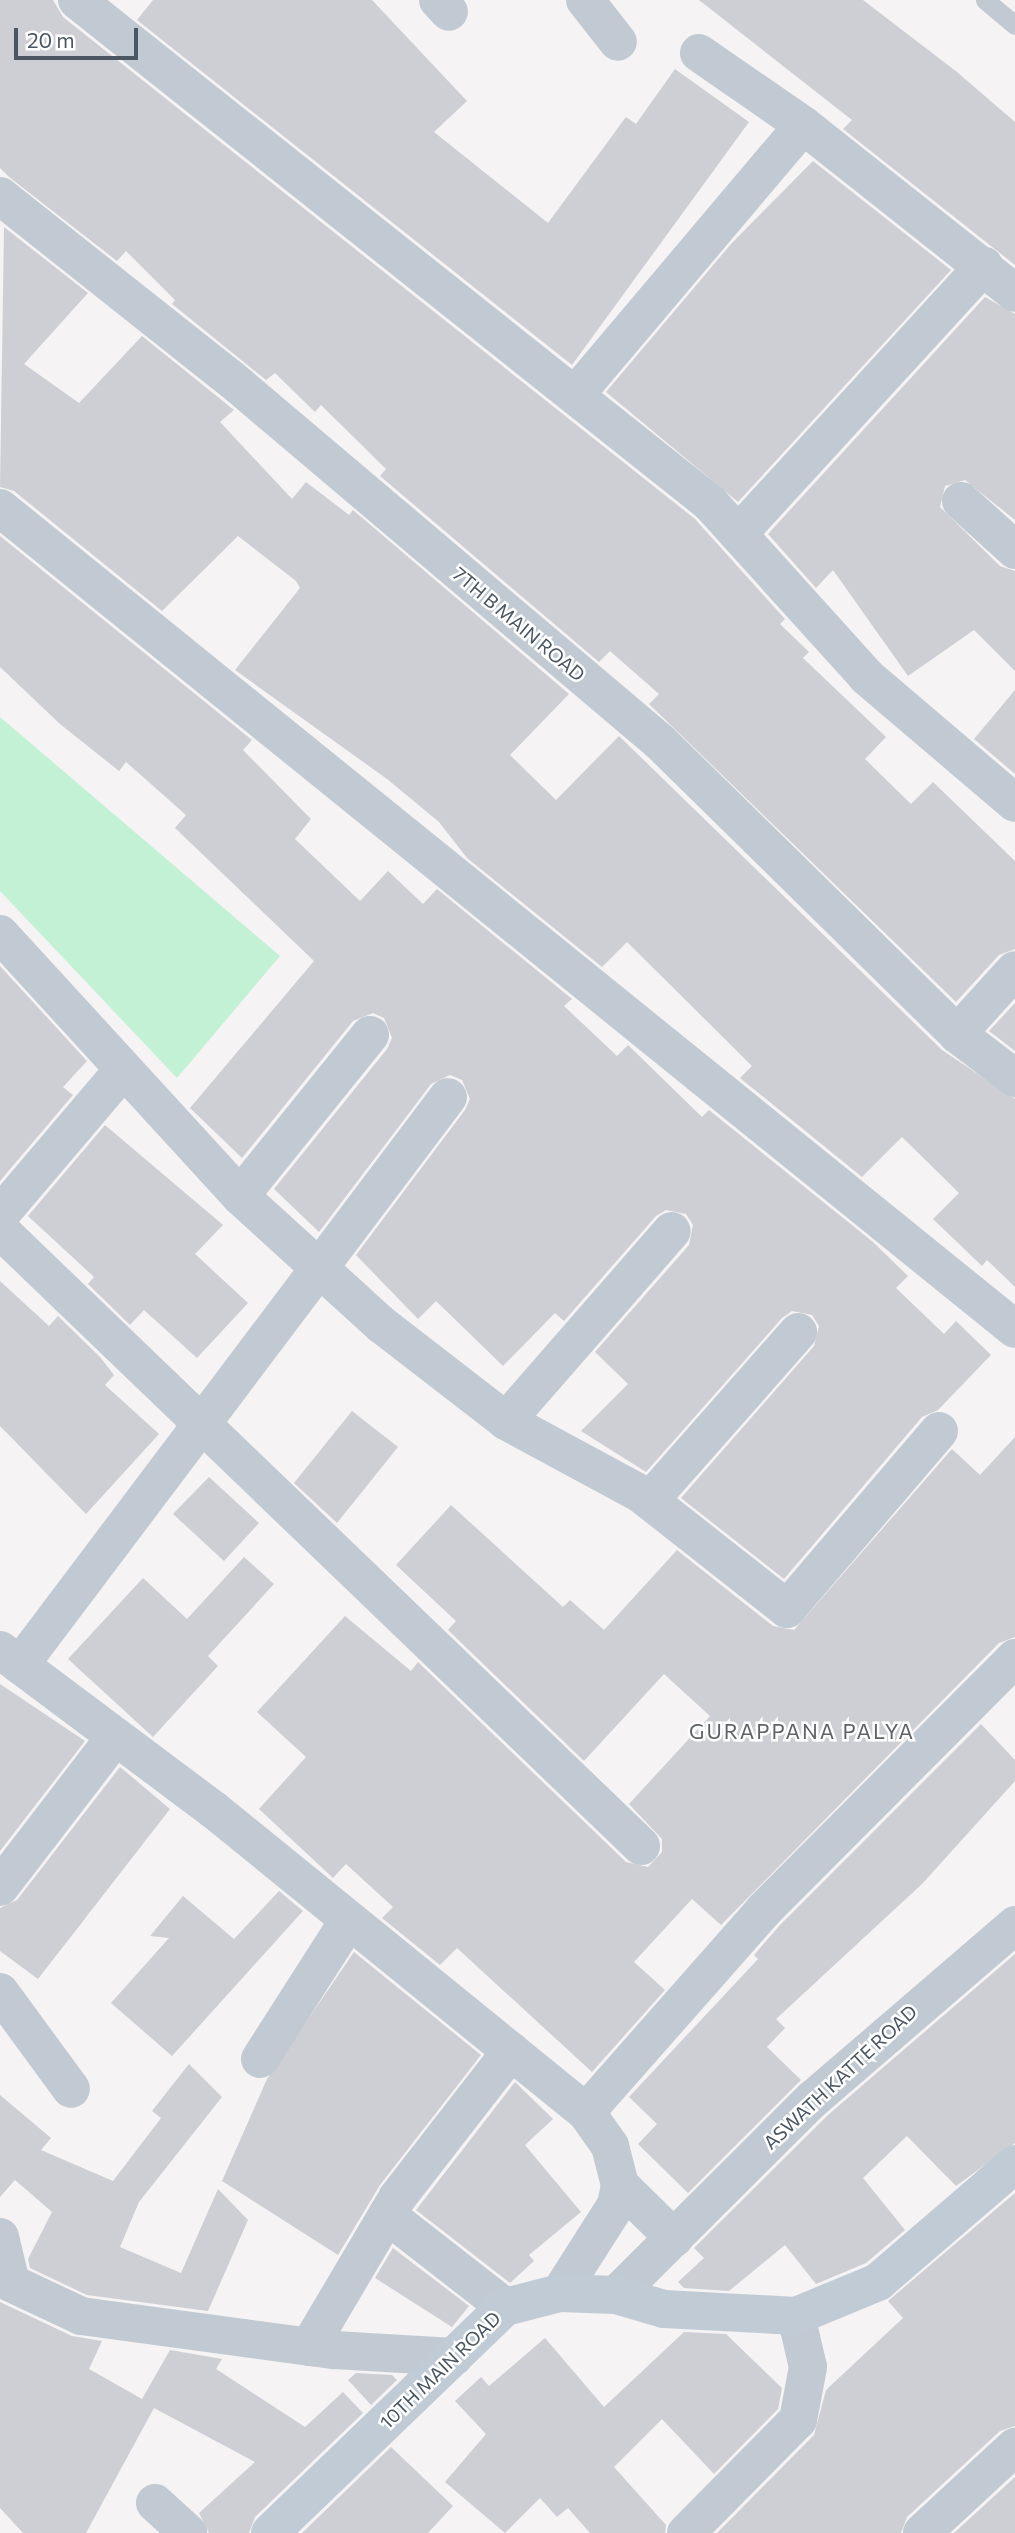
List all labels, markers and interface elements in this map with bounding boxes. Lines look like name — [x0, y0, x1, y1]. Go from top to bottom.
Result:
scale bar — [18, 14, 142, 58]
text: 20 m — [27, 27, 75, 52]
street label: 7TH B MAIN ROAD — [448, 562, 590, 686]
district label: GURAPPANA PALYA — [691, 1718, 913, 1744]
street label: ASWATH KATTE ROAD — [759, 2000, 921, 2154]
street label: 10TH MAIN ROAD — [375, 2307, 505, 2433]

